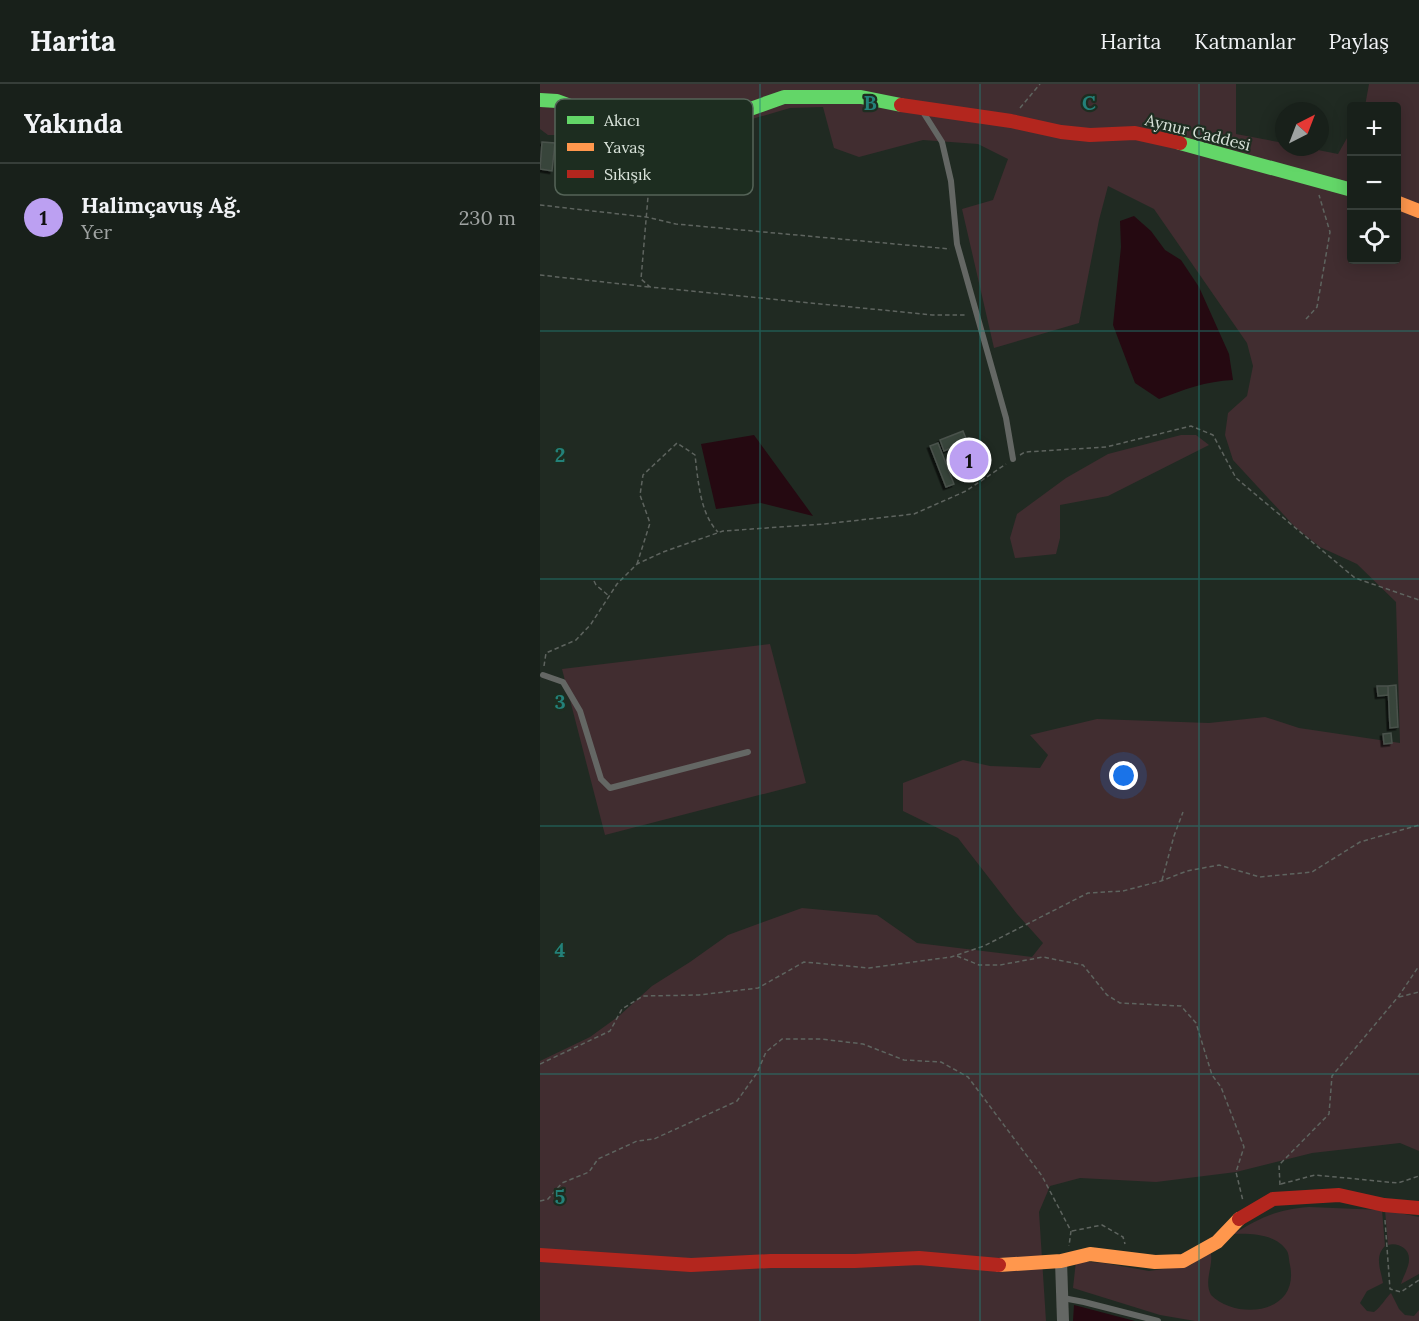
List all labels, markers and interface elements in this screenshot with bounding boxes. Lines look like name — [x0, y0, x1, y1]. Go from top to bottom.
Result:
text: Harita — [30, 23, 116, 59]
text: Harita — [1100, 28, 1161, 55]
text: Katmanlar — [1194, 28, 1296, 55]
text: Paylaş — [1329, 28, 1389, 55]
text: B — [863, 90, 877, 115]
text: C — [1082, 90, 1096, 115]
legend — [555, 99, 753, 195]
north arrow — [1275, 102, 1329, 156]
map controls — [1347, 102, 1401, 264]
button: + — [1347, 102, 1401, 156]
text: Yakında — [24, 107, 123, 140]
street label: Aynur Caddesi — [1142, 109, 1253, 155]
text: Akıcı — [603, 110, 640, 130]
text: Yavaş — [603, 137, 645, 157]
button: − — [1347, 156, 1401, 210]
text: Sıkışık — [604, 164, 651, 184]
text: Halimçavuş Ağ. — [81, 191, 241, 219]
text: 1 — [39, 205, 48, 230]
text: 230 m — [459, 205, 516, 230]
button: locate — [1347, 210, 1401, 264]
text: Yer — [81, 219, 112, 244]
pin: 1 — [950, 438, 988, 482]
text: 2 — [555, 442, 565, 467]
text: 3 — [554, 689, 566, 714]
your location — [1109, 761, 1138, 790]
text: 4 — [555, 937, 566, 962]
text: 5 — [555, 1184, 566, 1209]

